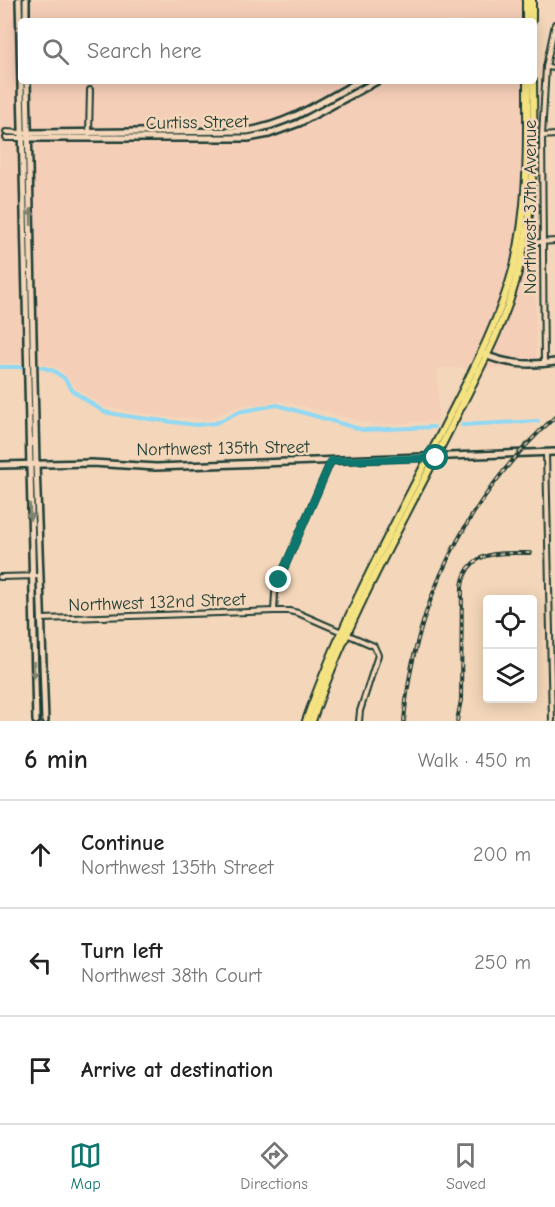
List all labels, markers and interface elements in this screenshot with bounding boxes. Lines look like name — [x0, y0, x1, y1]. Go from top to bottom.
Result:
search box — [18, 18, 537, 84]
icon: search — [39, 35, 72, 68]
text: Search here — [87, 38, 202, 64]
street label: Curtiss Street — [145, 111, 249, 134]
street label: Northwest 37th Avenue — [520, 120, 541, 294]
one-way arrow — [26, 207, 36, 226]
street label: Northwest 135th Street — [136, 436, 311, 461]
route start — [422, 444, 448, 470]
one-way arrow — [25, 502, 35, 521]
route end — [265, 566, 291, 592]
street label: Northwest 132nd Street — [68, 589, 247, 616]
map controls — [483, 595, 537, 703]
button: locate — [483, 595, 537, 649]
button: layers — [483, 649, 537, 703]
one-way arrow — [30, 660, 39, 679]
text: 6 min — [24, 745, 88, 775]
text: Walk · 450 m — [418, 749, 531, 772]
text: Continue — [81, 830, 164, 856]
icon: ahead — [24, 838, 57, 871]
text: 200 m — [473, 843, 531, 866]
text: Northwest 135th Street — [81, 856, 274, 879]
text: Turn left — [81, 938, 163, 964]
icon: left — [24, 946, 57, 979]
text: 250 m — [474, 951, 531, 974]
text: Northwest 38th Court — [81, 964, 262, 987]
icon: arrive — [24, 1054, 57, 1087]
text: Arrive at destination — [81, 1057, 273, 1083]
tab: Map — [69, 1139, 102, 1193]
tab: Directions — [240, 1139, 308, 1193]
tab: Saved — [446, 1139, 486, 1193]

